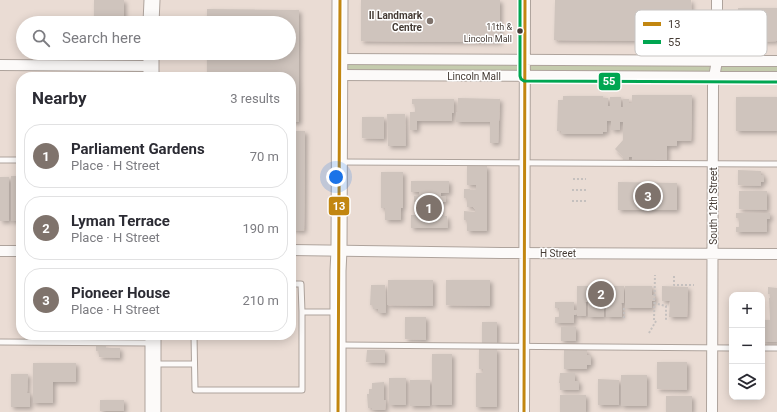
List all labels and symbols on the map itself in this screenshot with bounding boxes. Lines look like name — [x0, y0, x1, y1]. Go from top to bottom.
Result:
place label: II Landmark Centre — [369, 10, 423, 33]
legend — [635, 10, 767, 56]
marker: II Landmark Centre — [425, 16, 435, 26]
text: 13 — [668, 18, 680, 31]
place label: 11th & Lincoln Mall — [464, 22, 512, 44]
marker: 11th & Lincoln Mall — [515, 26, 525, 36]
text: 55 — [668, 36, 680, 49]
street label: Lincoln Mall — [447, 71, 501, 82]
line badge: 55 — [598, 72, 621, 91]
text: 55 — [603, 75, 615, 88]
your location — [326, 167, 346, 187]
street label: South 12th Street — [708, 167, 719, 245]
pin: 3 — [635, 181, 661, 211]
pin: 1 — [416, 193, 442, 223]
line badge: 13 — [328, 196, 350, 216]
text: 13 — [333, 200, 345, 213]
street label: H Street — [540, 248, 576, 259]
pin: 2 — [588, 279, 614, 309]

